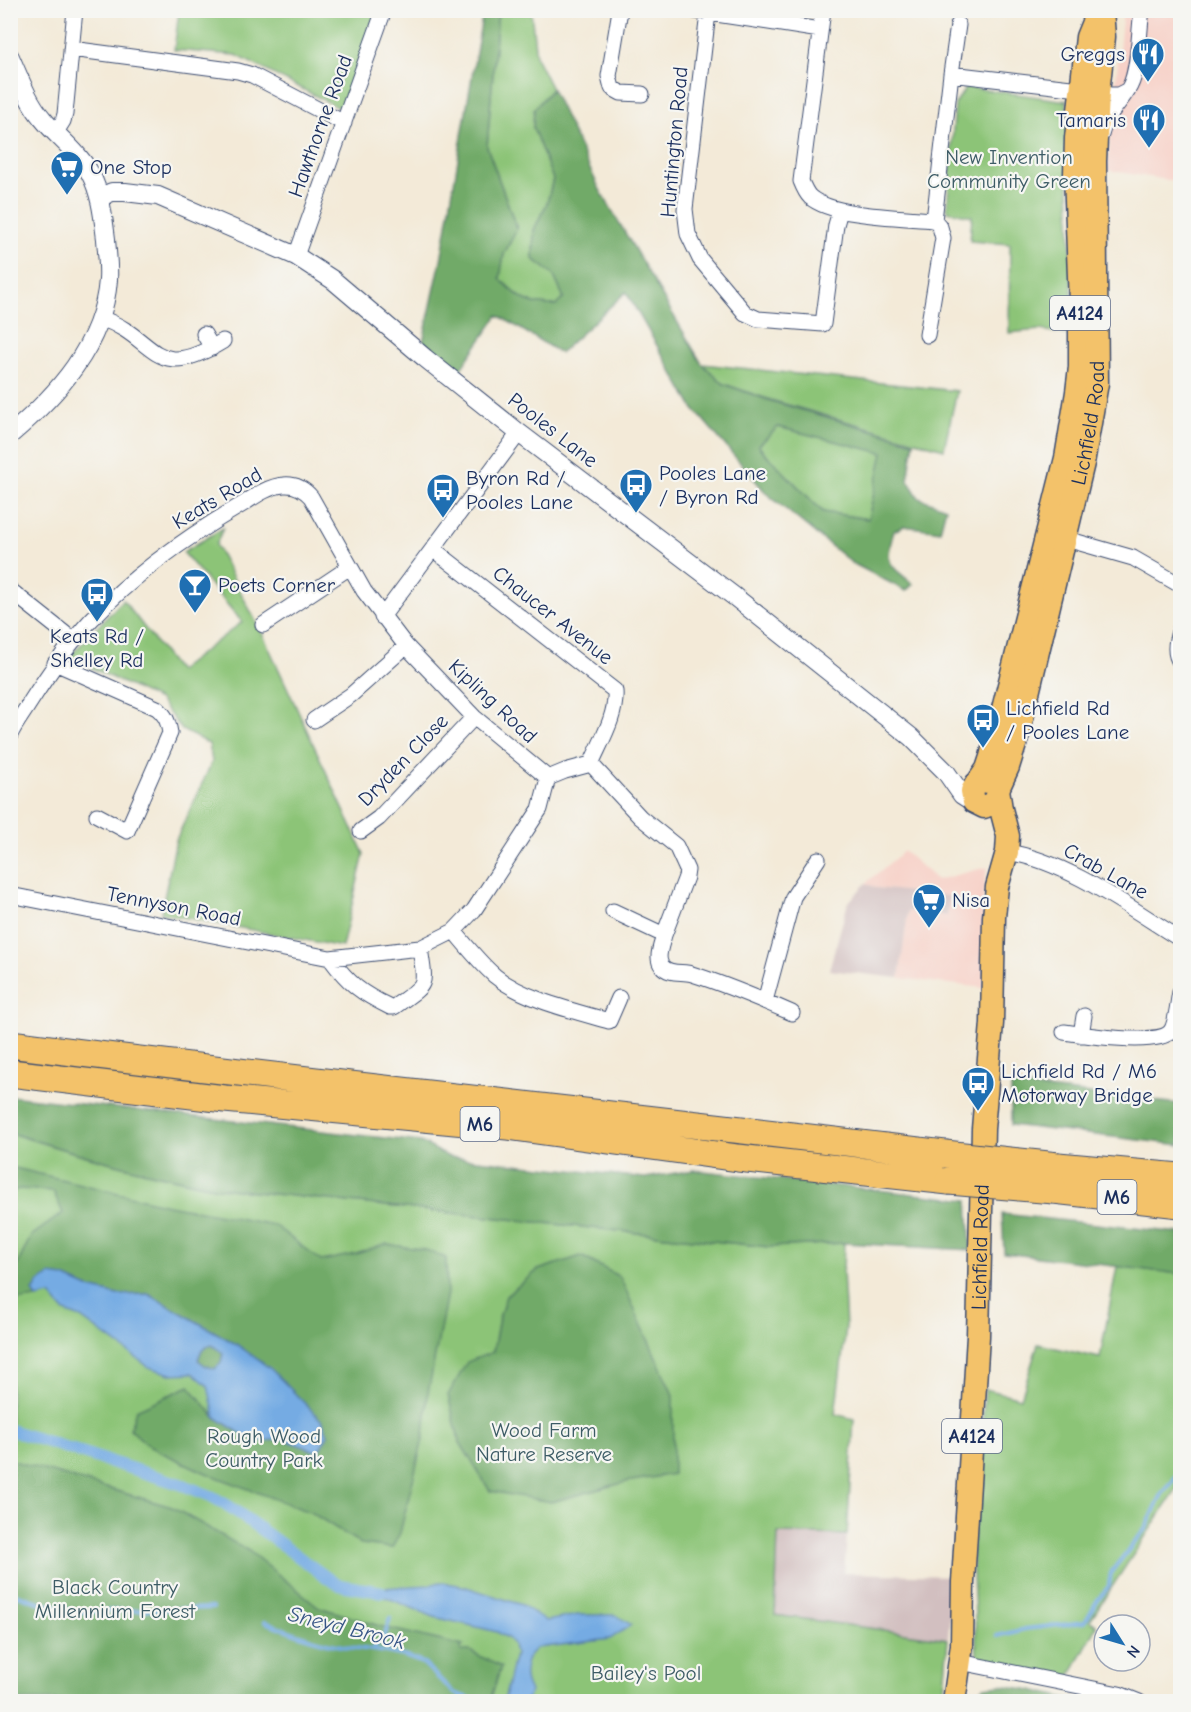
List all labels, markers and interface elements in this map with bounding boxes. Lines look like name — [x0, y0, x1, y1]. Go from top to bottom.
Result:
restaurant icon: Greggs — [1130, 36, 1166, 83]
place label: Greggs — [1061, 42, 1125, 66]
street label: Hawthorne Road — [283, 52, 357, 200]
street label: Huntington Road — [655, 65, 693, 219]
restaurant icon: Tamaris — [1131, 102, 1167, 149]
place label: Tamaris — [1056, 108, 1126, 132]
park label: New Invention Community Green — [927, 145, 1091, 193]
supermarket icon: One Stop — [49, 149, 85, 196]
place label: One Stop — [90, 155, 172, 179]
road number: A4124 — [1050, 296, 1110, 330]
street label: Lichfield Road — [1066, 360, 1109, 488]
street label: Pooles Lane — [503, 388, 603, 472]
place label: Pooles Lane / Byron Rd — [659, 461, 766, 509]
street label: Keats Road — [168, 462, 266, 534]
place label: Byron Rd / Pooles Lane — [466, 466, 573, 514]
bus stop icon: Pooles Lane / Byron Rd — [618, 467, 654, 514]
bus stop icon: Byron Rd / Pooles Lane — [425, 472, 461, 519]
street label: Chaucer Avenue — [488, 561, 618, 669]
bar icon: Poets Corner — [177, 567, 213, 614]
place label: Poets Corner — [218, 573, 336, 597]
bus stop icon: Keats Rd / Shelley Rd — [79, 576, 115, 623]
place label: Keats Rd / Shelley Rd — [50, 624, 144, 672]
street label: Kipling Road — [444, 654, 542, 748]
place label: Lichfield Rd / Pooles Lane — [1006, 696, 1129, 744]
bus stop icon: Lichfield Rd / Pooles Lane — [965, 702, 1001, 749]
street label: Dryden Close — [353, 709, 453, 811]
street label: Crab Lane — [1059, 838, 1153, 904]
street label: Tennyson Road — [105, 881, 243, 931]
supermarket icon: Nisa — [911, 882, 947, 929]
place label: Nisa — [952, 888, 990, 912]
place label: Lichfield Rd / M6 Motorway Bridge — [1001, 1059, 1157, 1107]
bus stop icon: Lichfield Rd / M6 Motorway Bridge — [960, 1065, 996, 1112]
road number: M6 — [460, 1107, 500, 1141]
road number: M6 — [1098, 1180, 1136, 1214]
street label: Lichfield Road — [967, 1184, 994, 1310]
park label: Wood Farm Nature Reserve — [476, 1418, 612, 1466]
road number: A4124 — [942, 1419, 1002, 1453]
park label: Rough Wood Country Park — [205, 1424, 323, 1472]
park label: Black Country Millennium Forest — [35, 1575, 196, 1623]
water label: Sneyd Brook — [285, 1601, 408, 1655]
north arrow — [1092, 1613, 1152, 1673]
text: N — [1123, 1642, 1144, 1661]
park label: Bailey's Pool — [591, 1661, 701, 1685]

